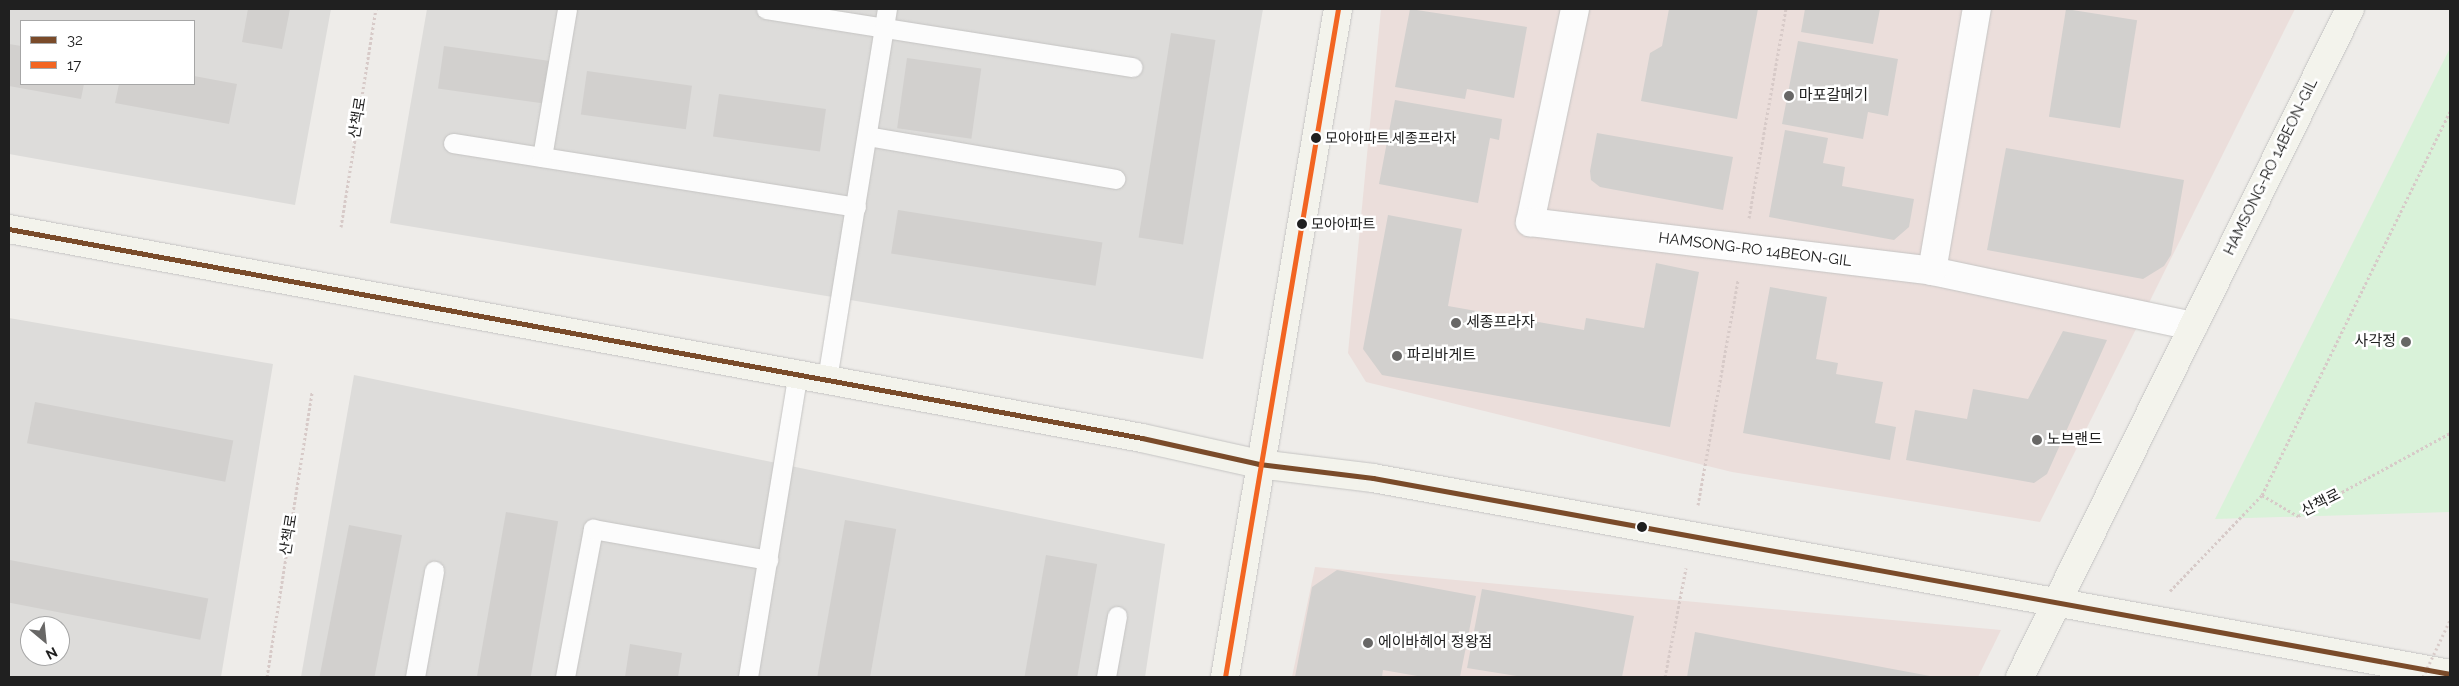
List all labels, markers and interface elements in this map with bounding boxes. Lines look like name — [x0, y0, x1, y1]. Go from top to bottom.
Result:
legend — [20, 20, 195, 85]
text: 32 — [67, 31, 83, 49]
text: 17 — [67, 56, 81, 74]
street label: HAMSONG-RO 14BEON-GIL — [2220, 76, 2322, 258]
place label: 마포갈메기 — [1799, 87, 1868, 105]
marker: 마포갈메기 — [1783, 90, 1795, 102]
street label: 산책로 — [346, 96, 370, 140]
place label: 모아아파트.세종프라자 — [1325, 130, 1456, 146]
marker: 모아아파트.세종프라자 — [1311, 133, 1321, 143]
place label: 모아아파트 — [1311, 216, 1375, 232]
marker: 모아아파트 — [1297, 219, 1307, 229]
street label: HAMSONG-RO 14BEON-GIL — [1658, 229, 1852, 271]
place label: 세종프라자 — [1466, 314, 1535, 332]
marker: 세종프라자 — [1450, 317, 1462, 329]
place label: 사각정 — [2355, 333, 2396, 351]
marker: 사각정 — [2400, 336, 2412, 348]
place label: 파리바게트 — [1407, 347, 1476, 365]
marker: 파리바게트 — [1391, 350, 1403, 362]
place label: 노브랜드 — [2047, 431, 2102, 449]
marker: 노브랜드 — [2031, 434, 2043, 446]
street label: 산책로 — [2298, 486, 2344, 520]
street label: 산책로 — [277, 513, 301, 557]
unlabelled marker — [1637, 522, 1647, 532]
north arrow — [20, 616, 70, 666]
place label: 에이바헤어 정왕점 — [1378, 634, 1492, 652]
marker: 에이바헤어 정왕점 — [1362, 637, 1374, 649]
text: N — [43, 644, 60, 663]

